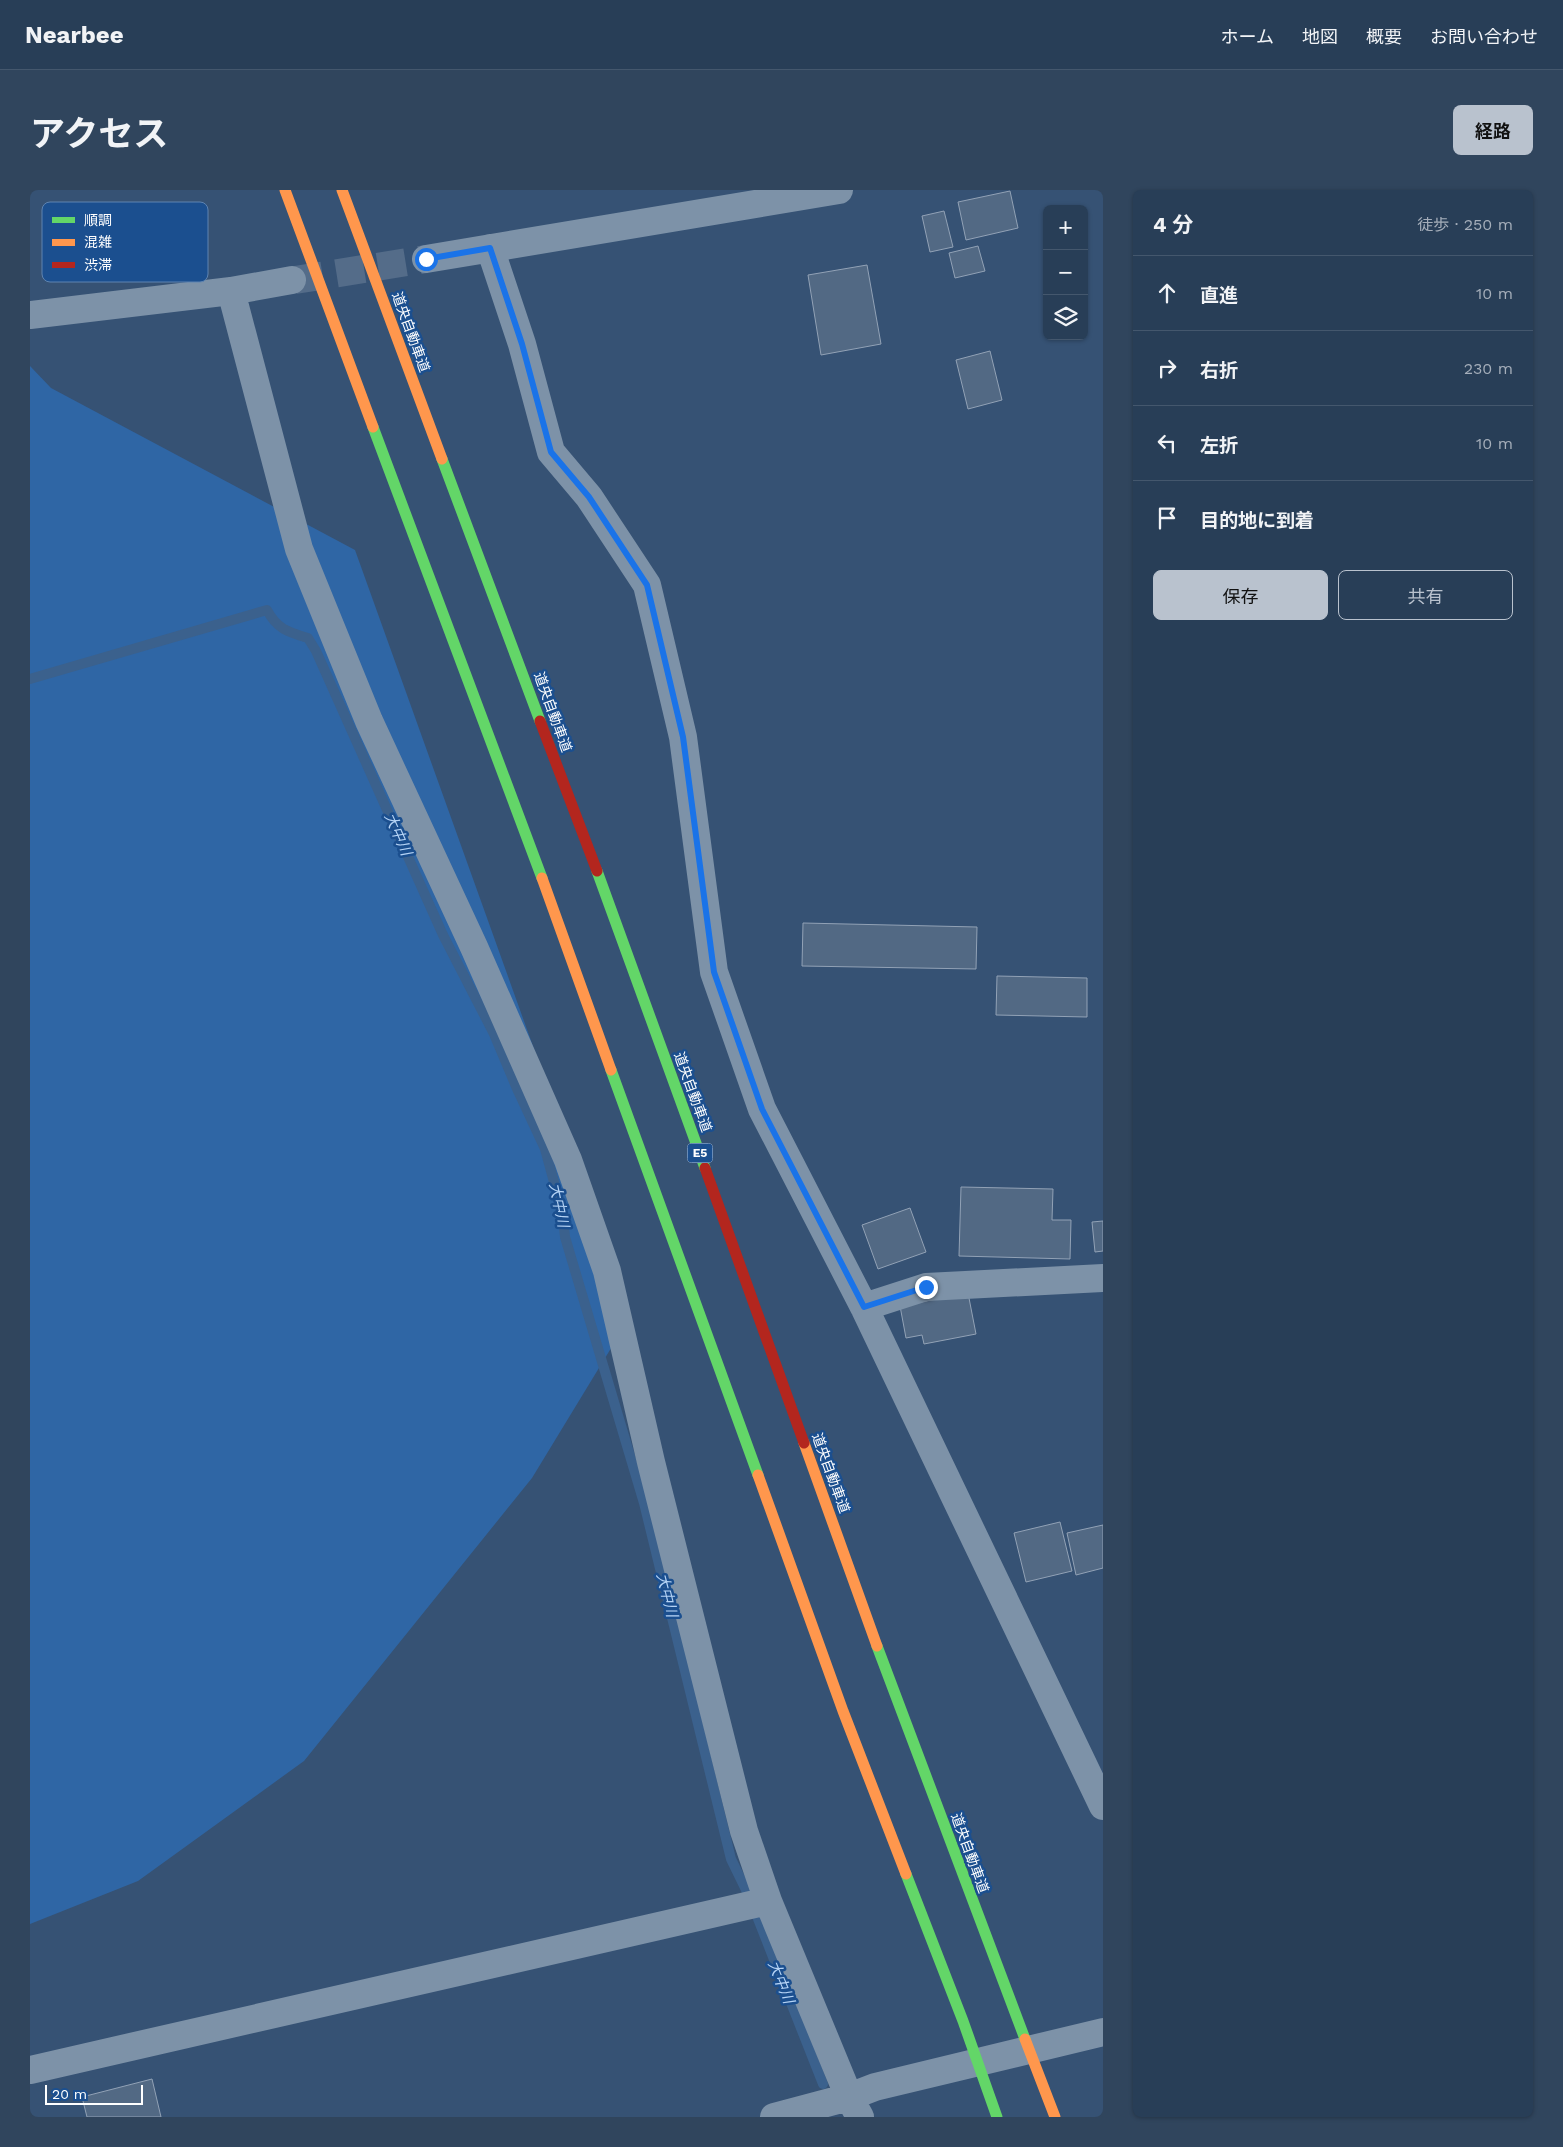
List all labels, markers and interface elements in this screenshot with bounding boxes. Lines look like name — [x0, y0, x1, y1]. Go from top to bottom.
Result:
text: Nearbee — [25, 21, 124, 49]
text: ホーム — [1221, 26, 1274, 47]
text: 地図 — [1302, 26, 1338, 47]
text: 概要 — [1366, 26, 1402, 47]
text: お問い合わせ — [1430, 26, 1538, 47]
button: 経路 — [1453, 105, 1533, 155]
text: アクセス — [30, 113, 168, 155]
legend — [42, 202, 208, 282]
map controls — [1043, 205, 1088, 340]
button: + — [1043, 205, 1088, 250]
text: 順調 — [84, 212, 112, 228]
text: 4 分 — [1153, 212, 1194, 237]
text: 徒歩 · 250 m — [1417, 215, 1513, 234]
text: 混雑 — [84, 234, 112, 250]
route start — [415, 248, 438, 271]
button: − — [1043, 250, 1088, 295]
text: 渋滞 — [84, 257, 112, 273]
icon: ahead — [1153, 279, 1181, 307]
text: 直進 — [1200, 284, 1238, 307]
text: 10 m — [1476, 284, 1513, 303]
street label: 道央自動車道 — [389, 290, 433, 374]
button: layers — [1043, 295, 1088, 340]
icon: right — [1153, 354, 1181, 382]
text: 右折 — [1200, 359, 1238, 382]
text: 230 m — [1464, 359, 1513, 378]
icon: left — [1153, 429, 1181, 457]
text: 左折 — [1200, 434, 1238, 457]
text: 10 m — [1476, 434, 1513, 453]
icon: arrive — [1153, 504, 1181, 532]
text: 目的地に到着 — [1200, 509, 1314, 532]
button: 保存 — [1153, 570, 1328, 620]
button: 共有 — [1338, 570, 1513, 620]
street label: 道央自動車道 — [531, 670, 575, 754]
water label: 大中川 — [381, 810, 416, 860]
street label: 道央自動車道 — [671, 1050, 715, 1134]
road number: E5 — [688, 1144, 712, 1162]
water label: 大中川 — [546, 1181, 573, 1231]
route end — [915, 1276, 938, 1299]
street label: 道央自動車道 — [809, 1431, 853, 1515]
water label: 大中川 — [653, 1571, 682, 1621]
street label: 道央自動車道 — [948, 1811, 992, 1895]
water label: 大中川 — [764, 1958, 799, 2008]
scale bar — [45, 2082, 142, 2105]
text: 20 m — [52, 2086, 87, 2102]

